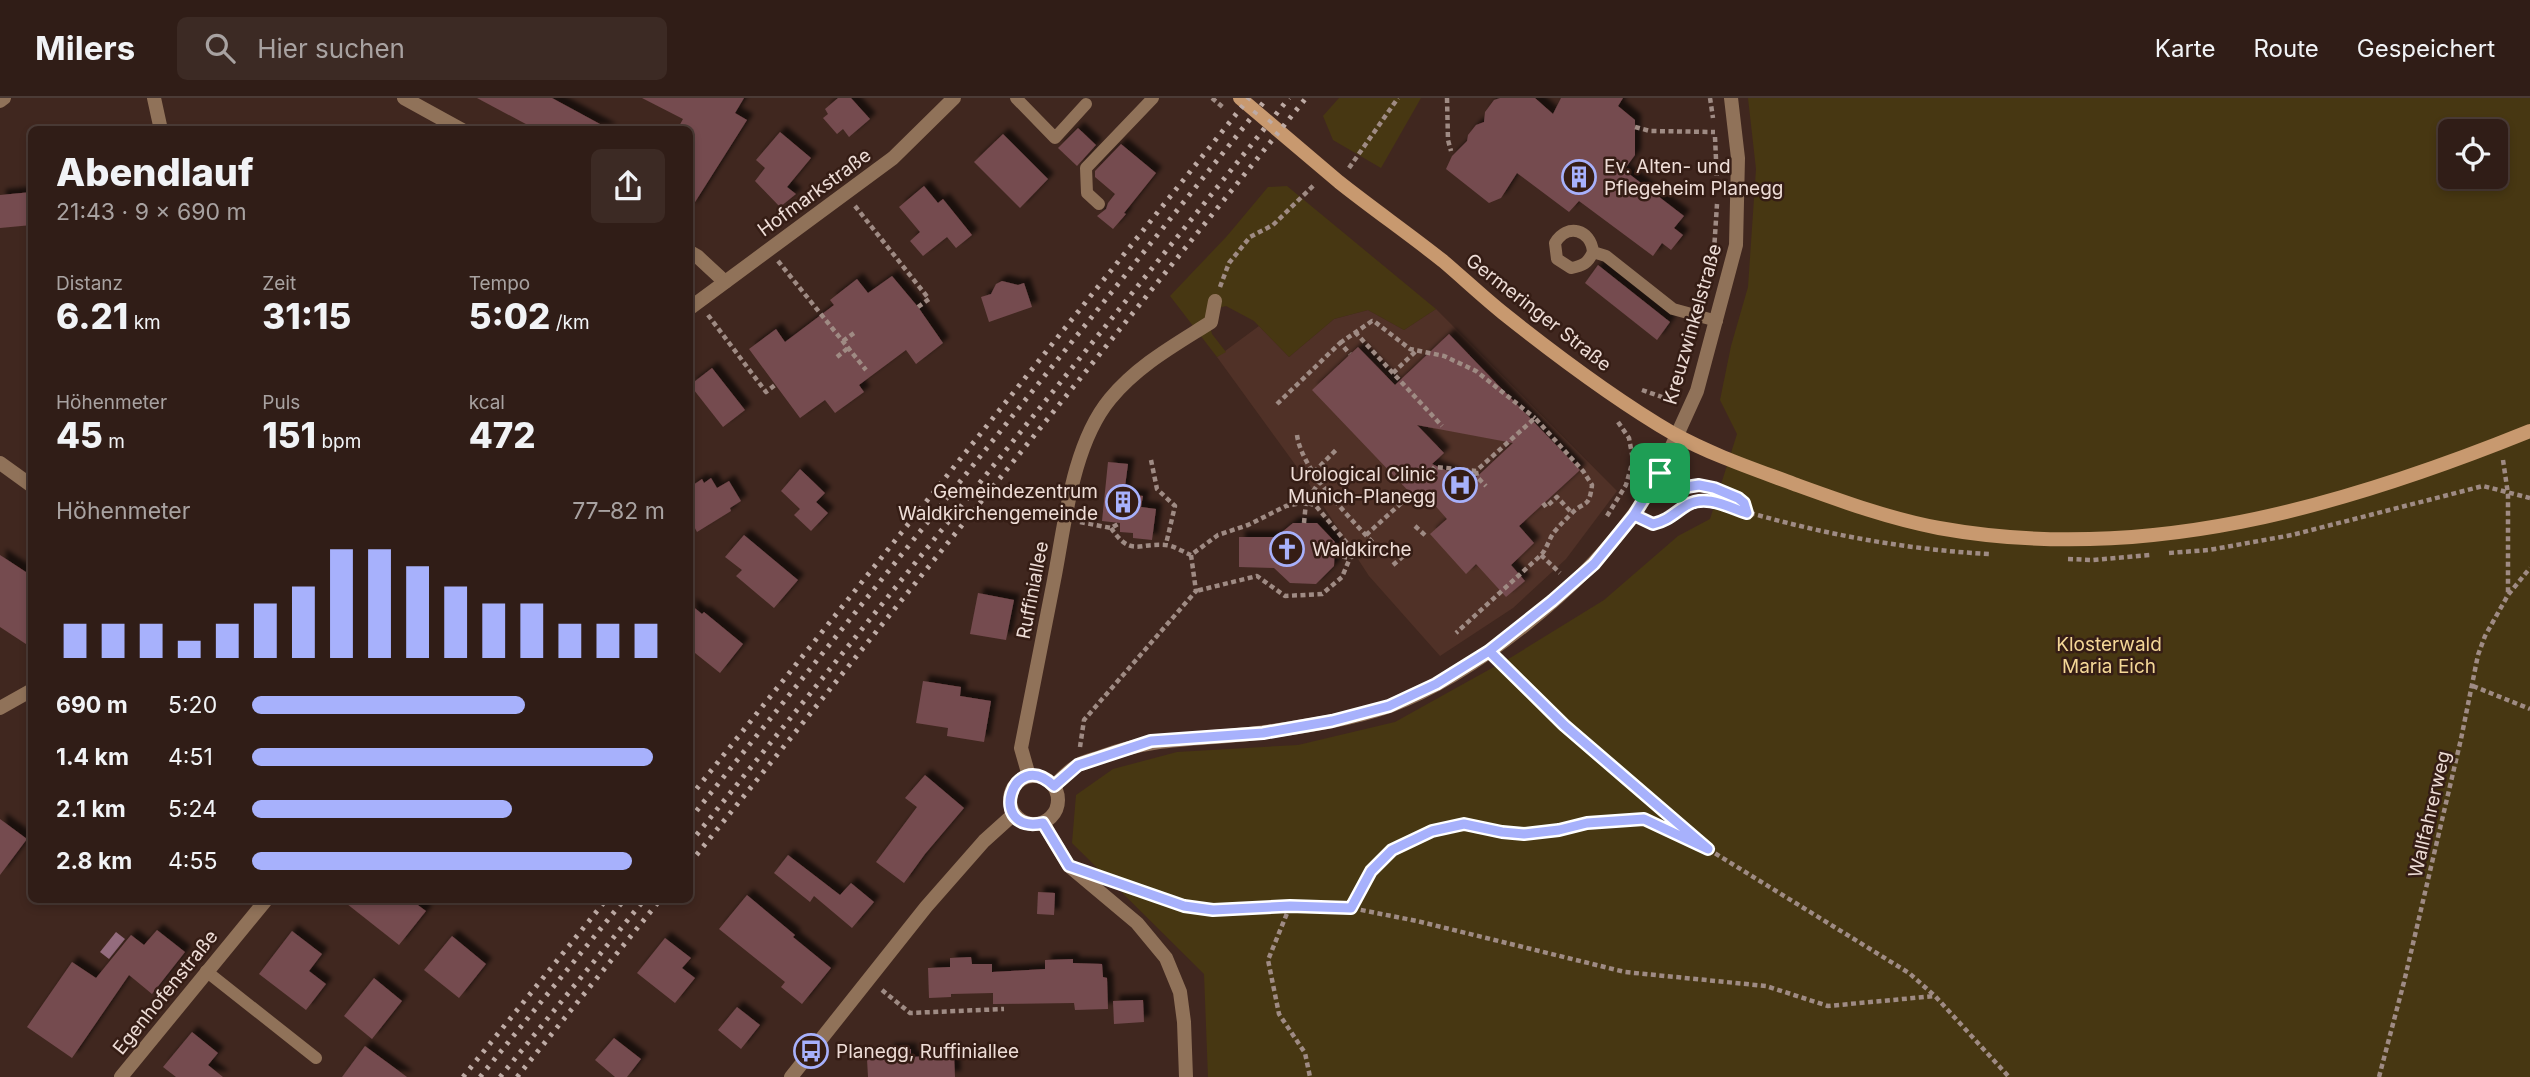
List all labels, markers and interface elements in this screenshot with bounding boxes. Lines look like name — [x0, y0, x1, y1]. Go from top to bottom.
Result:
search box — [177, 17, 667, 80]
text: Milers — [35, 28, 135, 68]
icon: search — [201, 29, 239, 67]
text: Hier suchen — [257, 33, 405, 64]
text: Karte — [2155, 34, 2215, 63]
text: Route — [2253, 34, 2319, 63]
text: Gespeichert — [2357, 34, 2495, 63]
map controls — [2438, 119, 2508, 189]
button: locate — [2438, 119, 2508, 189]
street label: Hofmarkstraße — [753, 144, 875, 241]
text: Abendlauf — [56, 149, 254, 195]
button: share — [591, 149, 665, 223]
place label: Ev. Alten- und Pflegeheim Planegg — [1604, 155, 1784, 200]
building icon: Ev. Alten- und Pflegeheim Planegg — [1560, 158, 1598, 196]
text: 21:43 · 9 × 690 m — [56, 198, 247, 226]
street label: Kreuzwinkelstraße — [1659, 241, 1726, 407]
street label: Germeringer Straße — [1461, 249, 1616, 376]
text: Distanz — [56, 272, 123, 295]
text: Zeit — [262, 272, 296, 295]
text: Tempo — [469, 272, 530, 295]
text: 6.21 — [56, 295, 128, 337]
text: 31:15 — [262, 295, 351, 337]
text: 5:02 — [469, 295, 550, 337]
text: km — [128, 311, 161, 334]
text: /km — [550, 311, 590, 334]
text: Höhenmeter — [56, 391, 167, 414]
text: Puls — [262, 391, 300, 414]
text: kcal — [469, 391, 505, 414]
text: 45 — [56, 414, 103, 456]
text: 151 — [262, 414, 316, 456]
text: 472 — [469, 414, 536, 456]
text: m — [103, 430, 125, 453]
text: bpm — [316, 430, 361, 453]
pin — [1630, 443, 1690, 503]
icon: arrive — [1641, 454, 1679, 492]
place label: Urological Clinic Munich-Planegg — [1288, 463, 1436, 508]
hospital icon: Urological Clinic Munich-Planegg — [1441, 466, 1479, 504]
place label: Gemeindezentrum Waldkirchengemeinde — [898, 480, 1098, 525]
building icon: Gemeindezentrum Waldkirchengemeinde — [1104, 483, 1142, 521]
text: Höhenmeter — [56, 497, 190, 525]
text: 77–82 m — [572, 497, 665, 525]
church icon: Waldkirche — [1268, 530, 1306, 568]
place label: Waldkirche — [1312, 538, 1412, 561]
street label: Ruffiniallee — [1012, 539, 1053, 641]
park label: Klosterwald Maria Eich — [2056, 633, 2162, 678]
text: 690 m — [56, 691, 128, 719]
text: 5:20 — [168, 691, 217, 719]
text: 1.4 km — [56, 743, 129, 771]
text: 4:51 — [168, 743, 213, 771]
street label: Wallfahrerweg — [2404, 748, 2455, 880]
text: 2.1 km — [56, 795, 126, 823]
text: 5:24 — [168, 795, 217, 823]
text: 2.8 km — [56, 847, 132, 875]
text: 4:55 — [168, 847, 217, 875]
street label: Egenhofenstraße — [108, 925, 223, 1059]
bus stop icon: Planegg, Ruffiniallee — [792, 1032, 830, 1070]
place label: Planegg, Ruffiniallee — [836, 1040, 1019, 1063]

